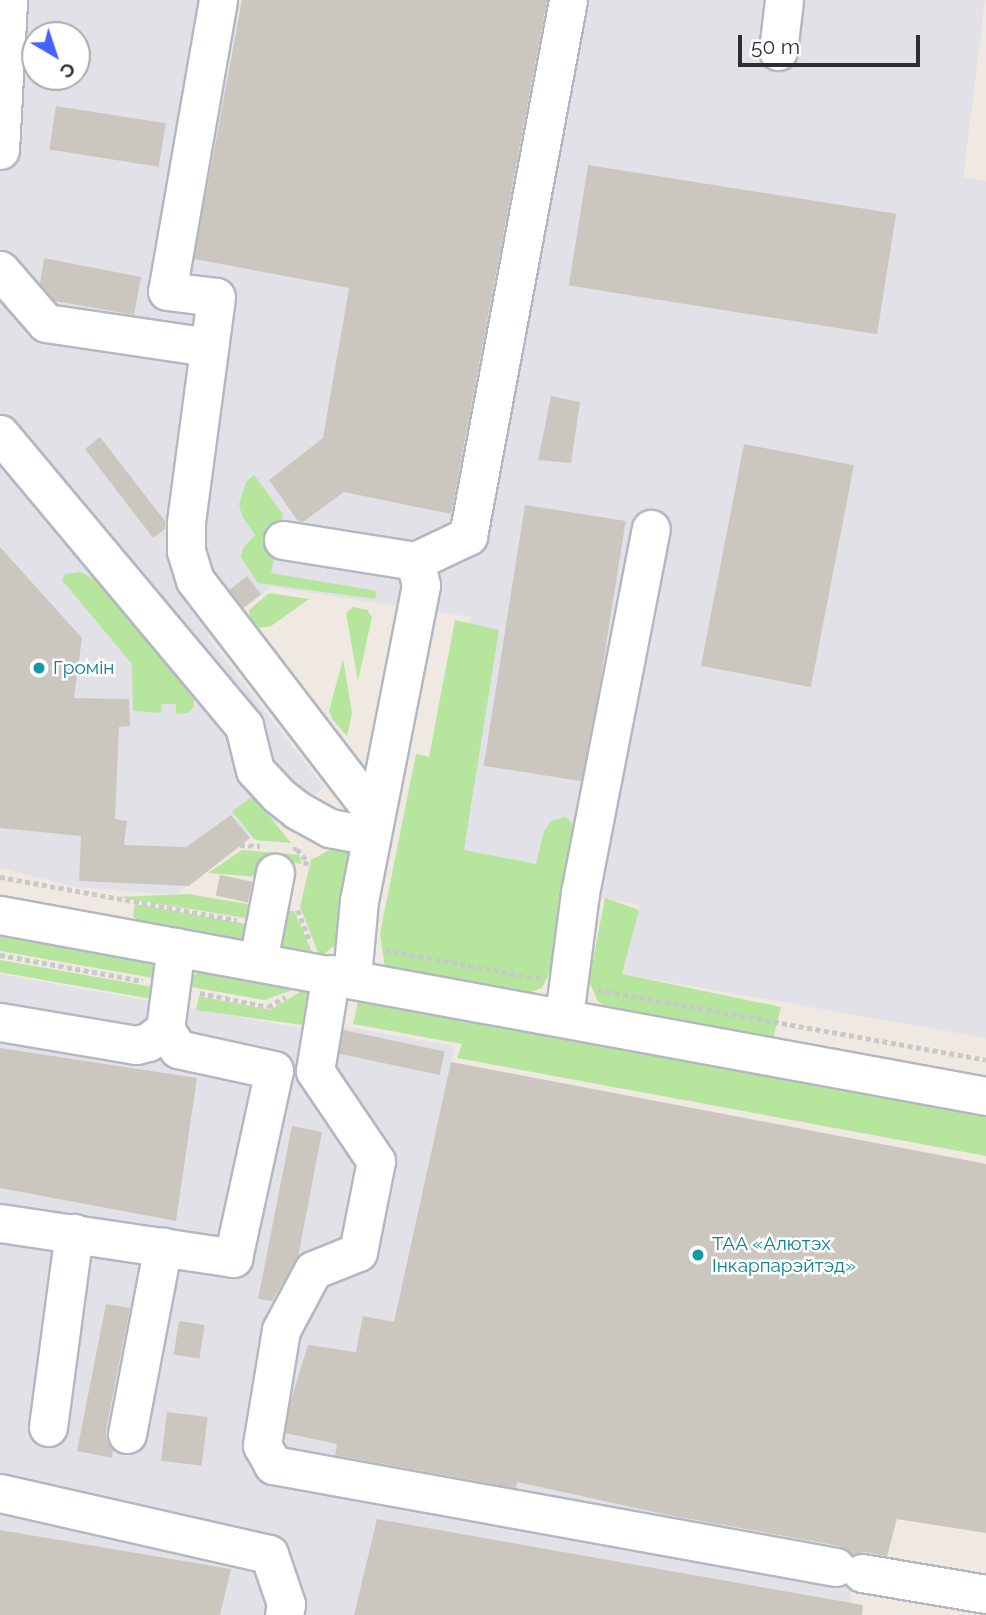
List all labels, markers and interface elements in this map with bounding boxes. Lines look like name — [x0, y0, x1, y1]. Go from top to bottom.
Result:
north arrow — [21, 21, 91, 91]
scale bar — [741, 21, 923, 65]
text: 50 m — [751, 34, 800, 59]
text: С — [56, 58, 80, 83]
place label: Громін — [53, 657, 114, 679]
marker: Громін — [31, 660, 47, 676]
place label: ТАА «Алютэх Інкарпарэйтэд» — [712, 1233, 856, 1277]
marker: ТАА «Алютэх Інкарпарэйтэд» — [690, 1247, 706, 1263]

